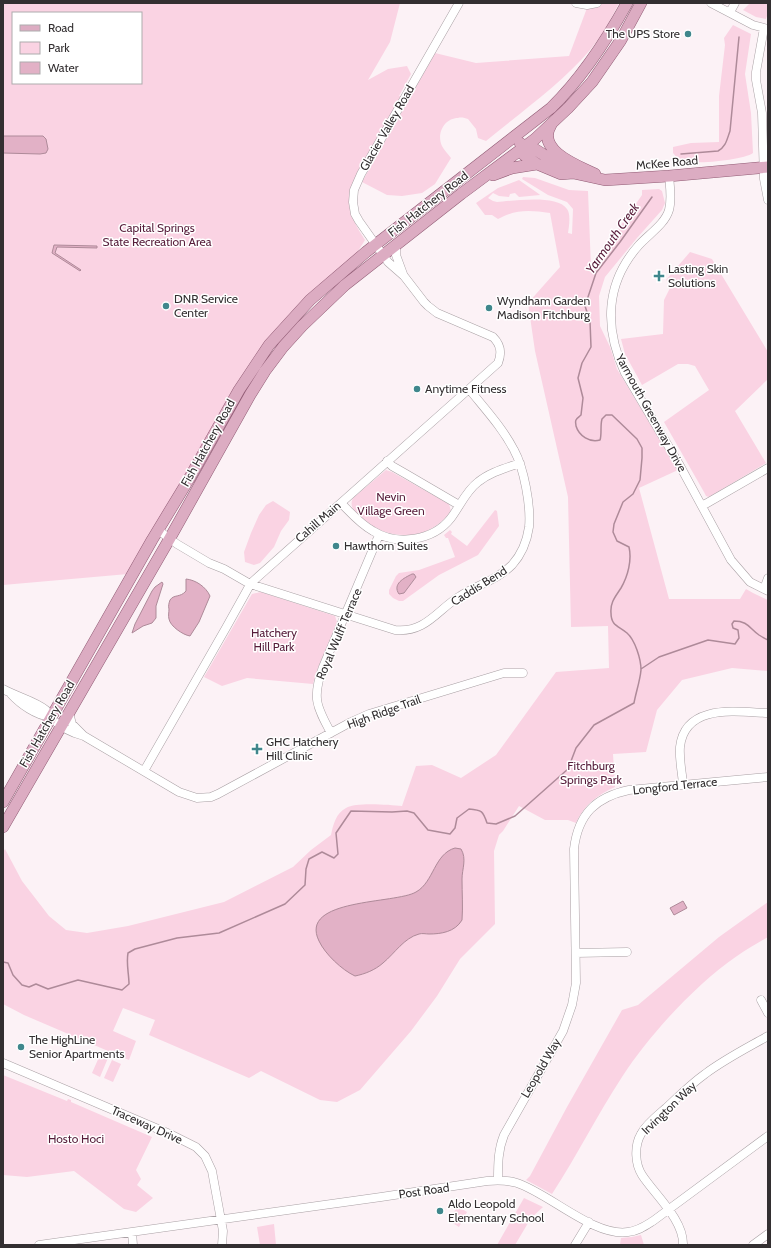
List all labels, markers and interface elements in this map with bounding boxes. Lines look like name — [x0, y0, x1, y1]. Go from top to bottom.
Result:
legend — [12, 12, 142, 84]
text: Road — [48, 20, 74, 35]
place label: The UPS Store — [606, 26, 680, 41]
marker: The UPS Store — [683, 29, 693, 39]
text: Park — [48, 40, 70, 55]
text: Water — [48, 60, 79, 75]
street label: Glacier Valley Road — [356, 82, 417, 173]
street label: McKee Road — [635, 152, 699, 173]
street label: Fish Hatchery Road — [385, 168, 471, 240]
water label: Yarmouth Creek — [582, 199, 642, 276]
park label: Capital Springs State Recreation Area — [103, 220, 212, 249]
place label: Lasting Skin Solutions — [668, 261, 729, 290]
marker: Lasting Skin Solutions — [653, 270, 665, 282]
place label: DNR Service Center — [174, 291, 238, 320]
place label: Wyndham Garden Madison Fitchburg — [497, 293, 591, 322]
marker: DNR Service Center — [161, 301, 171, 311]
marker: Wyndham Garden Madison Fitchburg — [484, 303, 494, 313]
street label: Yarmouth Greenway Drive — [612, 350, 690, 474]
place label: Anytime Fitness — [425, 381, 507, 396]
marker: Anytime Fitness — [412, 384, 422, 394]
street label: Fish Hatchery Road — [177, 396, 238, 489]
park label: Nevin Village Green — [357, 489, 425, 518]
street label: Cahill Main — [292, 498, 344, 545]
place label: Hawthorn Suites — [344, 538, 428, 553]
marker: Hawthorn Suites — [331, 541, 341, 551]
street label: Caddis Bend — [448, 562, 510, 609]
street label: Royal Wulff Terrace — [313, 586, 365, 682]
park label: Hatchery Hill Park — [251, 625, 297, 654]
street label: Fish Hatchery Road — [16, 678, 77, 770]
street label: High Ridge Trail — [345, 691, 423, 732]
place label: GHC Hatchery Hill Clinic — [266, 734, 339, 763]
marker: GHC Hatchery Hill Clinic — [251, 743, 263, 755]
park label: Fitchburg Springs Park — [560, 758, 623, 787]
street label: Longford Terrace — [632, 774, 718, 797]
place label: The HighLine Senior Apartments — [29, 1032, 124, 1061]
street label: Leopold Way — [517, 1035, 564, 1100]
marker: The HighLine Senior Apartments — [16, 1042, 26, 1052]
street label: Irvington Way — [638, 1078, 699, 1137]
street label: Traceway Drive — [109, 1102, 185, 1147]
park label: Hosto Hoci — [48, 1131, 104, 1146]
street label: Post Road — [398, 1180, 450, 1201]
place label: Aldo Leopold Elementary School — [448, 1196, 544, 1225]
marker: Aldo Leopold Elementary School — [435, 1206, 445, 1216]

